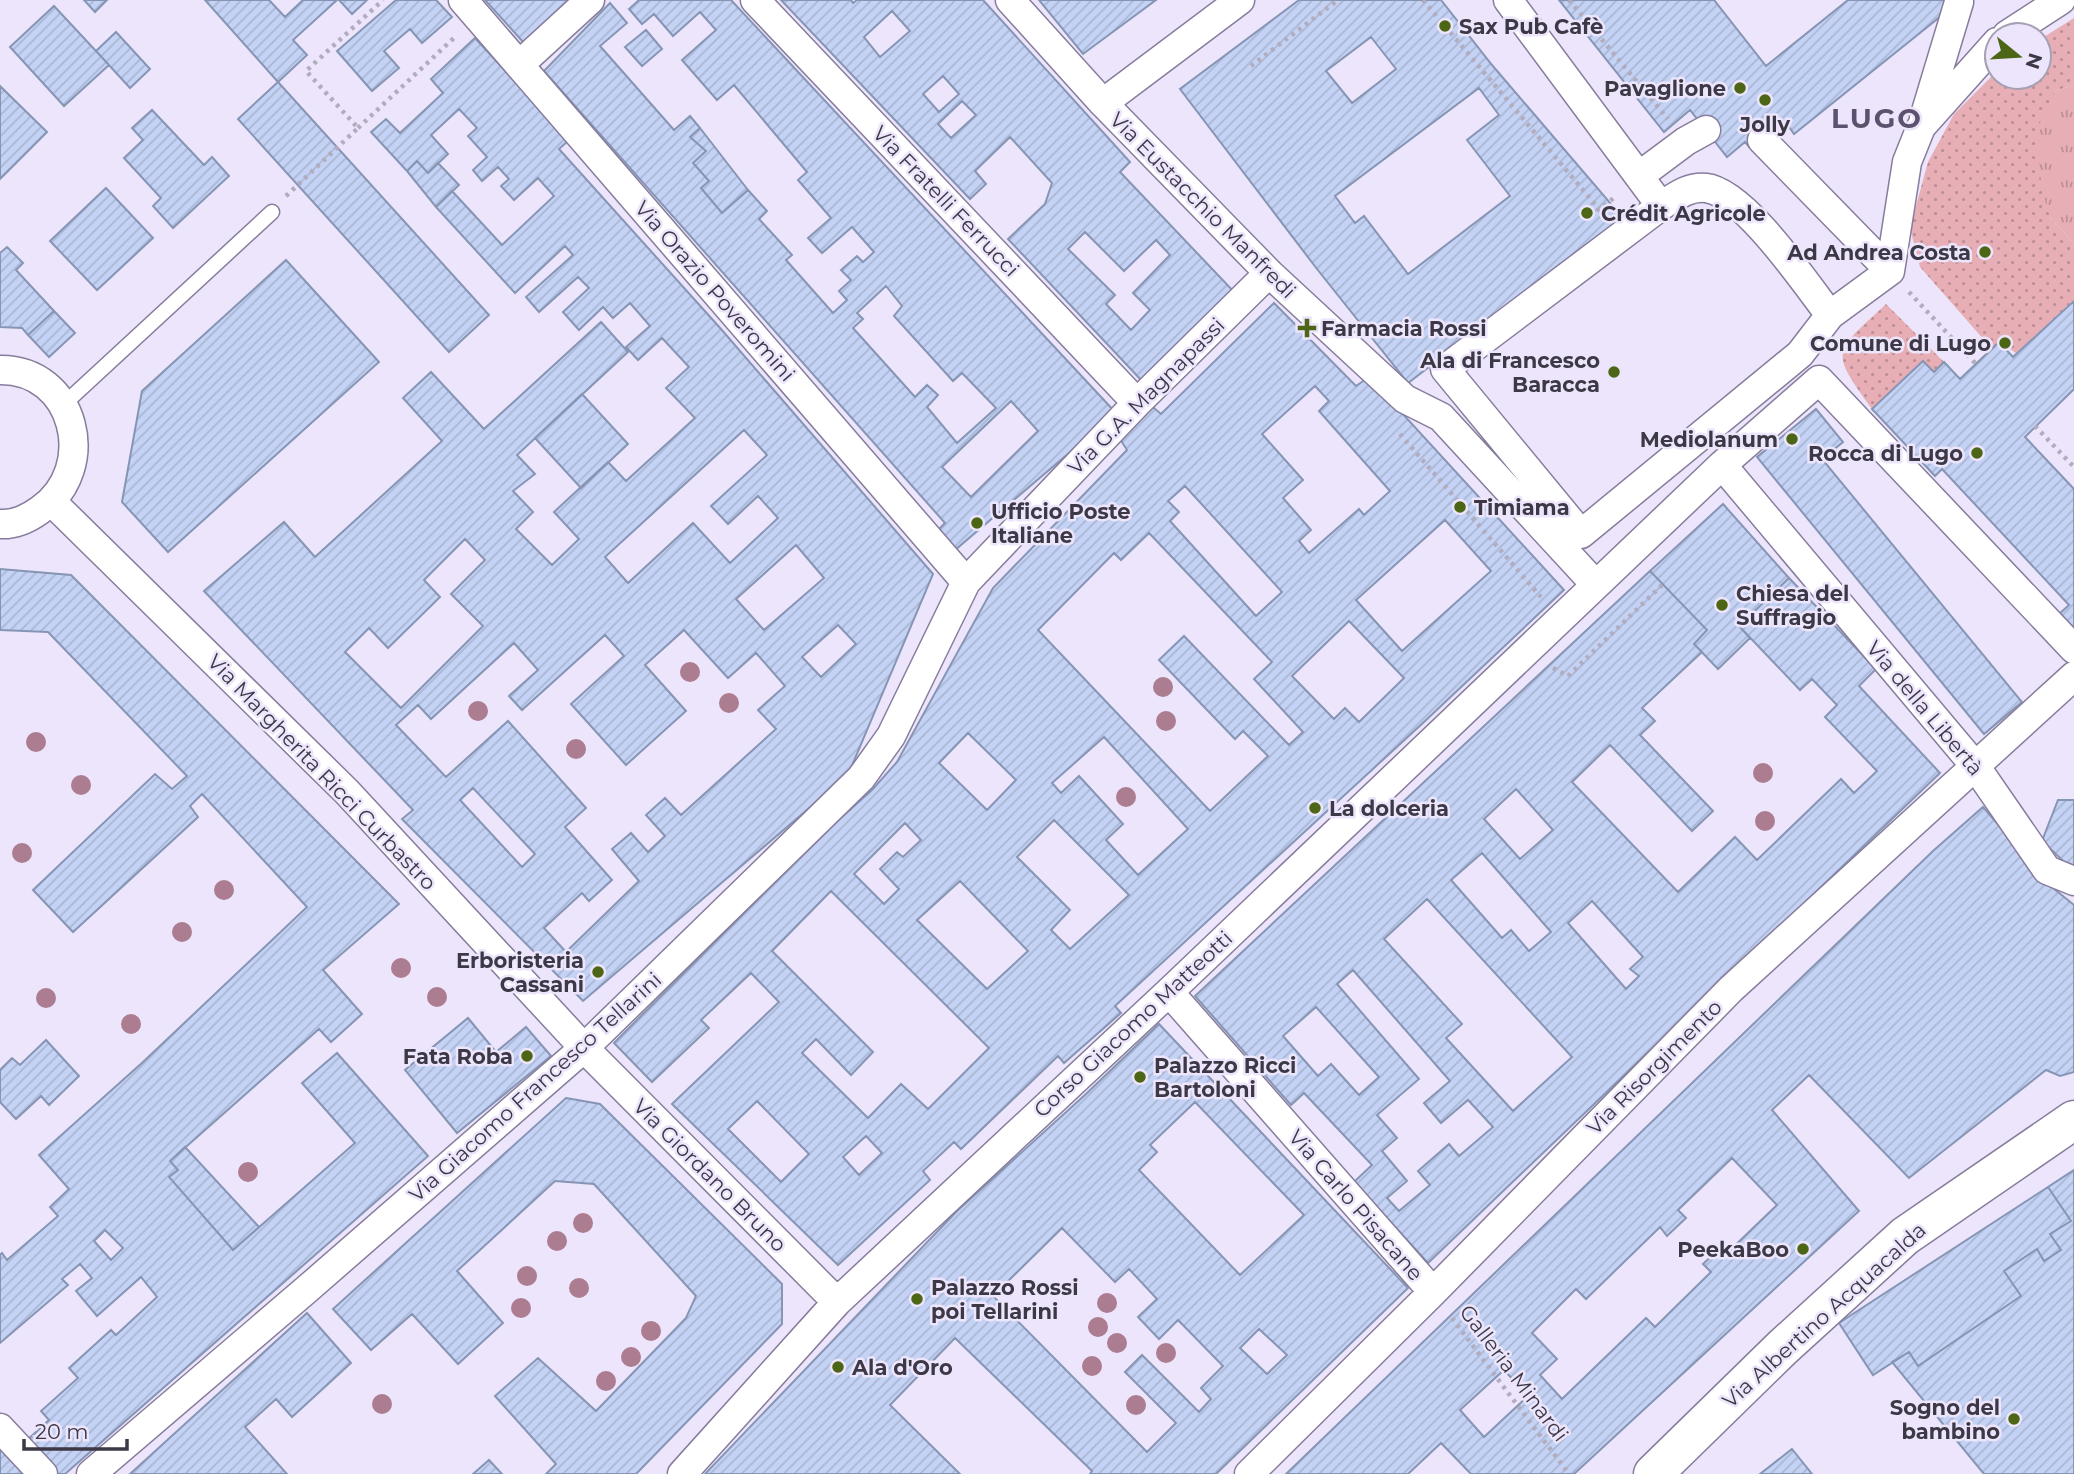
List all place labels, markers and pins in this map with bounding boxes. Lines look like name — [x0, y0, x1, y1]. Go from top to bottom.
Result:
place label: Sax Pub Cafè — [1459, 14, 1603, 39]
marker: Sax Pub Cafè — [1437, 18, 1453, 34]
place label: Pavaglione — [1604, 76, 1726, 101]
marker: Pavaglione — [1732, 80, 1748, 96]
marker: Jolly — [1757, 92, 1773, 108]
place label: Jolly — [1739, 112, 1791, 137]
place label: Crédit Agricole — [1601, 201, 1766, 226]
marker: Crédit Agricole — [1579, 205, 1595, 221]
place label: Ad Andrea Costa — [1786, 240, 1971, 265]
marker: Ad Andrea Costa — [1977, 244, 1993, 260]
place label: Farmacia Rossi — [1321, 316, 1486, 341]
marker: Farmacia Rossi — [1299, 320, 1315, 336]
place label: Comune di Lugo — [1810, 331, 1991, 356]
marker: Comune di Lugo — [1997, 335, 2013, 351]
place label: Ala di Francesco Baracca — [1419, 348, 1600, 397]
marker: Ala di Francesco Baracca — [1606, 364, 1622, 380]
place label: Mediolanum — [1640, 427, 1778, 452]
marker: Mediolanum — [1784, 431, 1800, 447]
place label: Rocca di Lugo — [1808, 441, 1963, 466]
marker: Rocca di Lugo — [1969, 445, 1985, 461]
place label: Timiama — [1474, 495, 1570, 520]
place label: Ufficio Poste Italiane — [991, 499, 1131, 548]
marker: Timiama — [1452, 499, 1468, 515]
marker: Ufficio Poste Italiane — [969, 515, 985, 531]
place label: Chiesa del Suffragio — [1736, 581, 1849, 630]
marker: Chiesa del Suffragio — [1714, 597, 1730, 613]
place label: La dolceria — [1329, 796, 1449, 821]
marker: La dolceria — [1307, 800, 1323, 816]
place label: Erboristeria Cassani — [456, 948, 584, 997]
marker: Erboristeria Cassani — [590, 964, 606, 980]
place label: Fata Roba — [403, 1044, 513, 1069]
marker: Fata Roba — [519, 1048, 535, 1064]
place label: Palazzo Ricci Bartoloni — [1154, 1053, 1296, 1102]
marker: Palazzo Ricci Bartoloni — [1132, 1069, 1148, 1085]
place label: PeekaBoo — [1677, 1237, 1789, 1262]
marker: PeekaBoo — [1795, 1241, 1811, 1257]
place label: Palazzo Rossi poi Tellarini — [931, 1275, 1078, 1324]
marker: Palazzo Rossi poi Tellarini — [909, 1291, 925, 1307]
place label: Ala d'Oro — [851, 1355, 953, 1380]
marker: Ala d'Oro — [830, 1359, 846, 1375]
place label: Sogno del bambino — [1890, 1395, 2000, 1444]
marker: Sogno del bambino — [2006, 1411, 2022, 1427]

